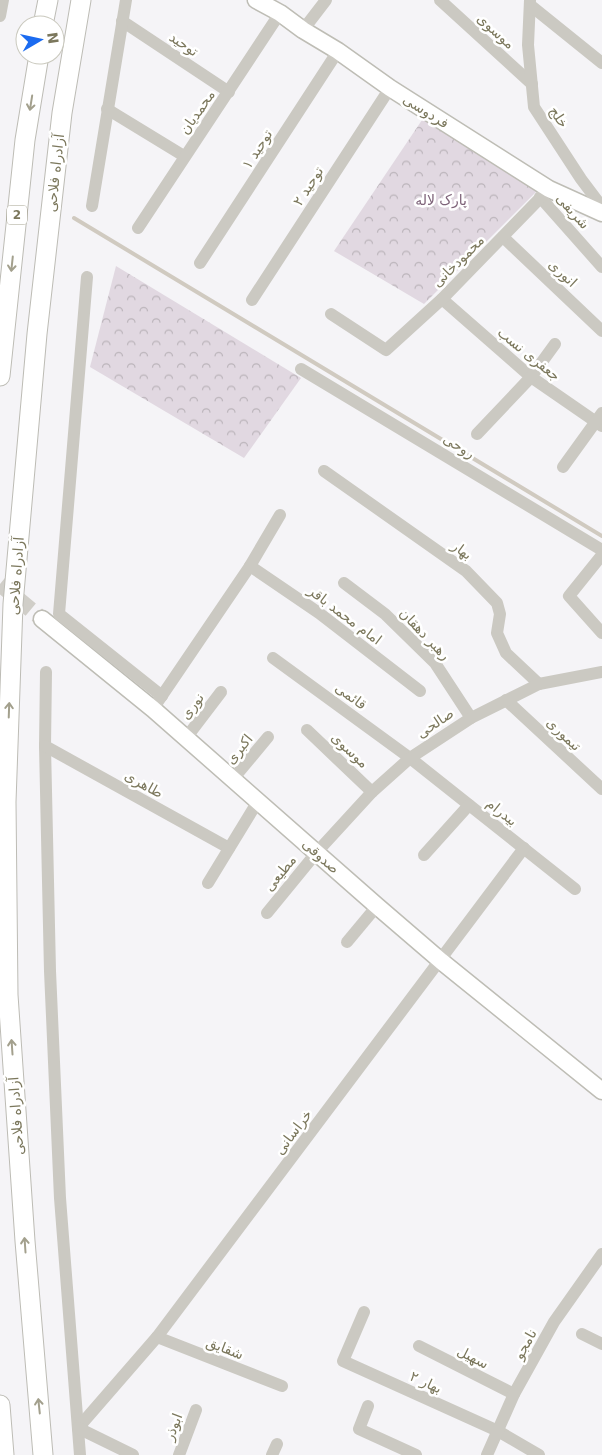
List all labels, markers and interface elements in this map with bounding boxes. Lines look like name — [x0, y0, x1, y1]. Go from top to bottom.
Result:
street label: موسوی — [473, 10, 518, 53]
north arrow — [15, 15, 65, 65]
street label: توحید — [166, 29, 202, 60]
text: N — [44, 31, 62, 45]
street label: محمدیان — [176, 87, 218, 137]
street label: فردوسی — [400, 91, 452, 132]
one-way arrow — [25, 95, 35, 111]
street label: خلج — [545, 103, 572, 131]
street label: توحید ۱ — [238, 126, 276, 172]
street label: آزادراه فلاحی — [43, 132, 68, 213]
street label: توحید ۲ — [289, 163, 327, 209]
street label: شریفی — [552, 190, 593, 233]
park label: پارک لاله — [415, 192, 467, 209]
road number: 2 — [7, 206, 27, 224]
street label: محمودخانی — [429, 232, 488, 291]
one-way arrow — [7, 256, 17, 272]
street label: انوری — [545, 256, 580, 291]
street label: جعفری نسب — [494, 324, 563, 385]
street label: روحی — [440, 430, 478, 462]
street label: آزادراه فلاحی — [5, 535, 28, 616]
street label: بهار — [447, 537, 475, 564]
street label: امام محمد باقر — [304, 582, 385, 649]
street label: رهبر دهقان — [396, 605, 454, 664]
street label: قائمی — [332, 679, 370, 713]
street label: نوری — [177, 690, 208, 723]
one-way arrow — [5, 702, 14, 718]
street label: صالحی — [413, 705, 457, 741]
street label: تیموری — [543, 714, 585, 755]
street label: موسوی — [328, 729, 372, 772]
street label: اکبری — [222, 731, 257, 768]
street label: طاهری — [121, 767, 166, 802]
street label: بیدرام — [483, 795, 521, 830]
street label: صدوقی — [298, 835, 343, 878]
street label: مطیعی — [261, 852, 299, 894]
one-way arrow — [7, 1040, 16, 1056]
street label: آزادراه فلاحی — [5, 1075, 28, 1156]
street label: خراسانی — [271, 1106, 316, 1158]
one-way arrow — [20, 1237, 30, 1253]
street label: نامجو — [510, 1326, 541, 1363]
street label: شقایق — [204, 1334, 246, 1363]
street label: سهیل — [454, 1342, 491, 1373]
street label: بهار ۲ — [407, 1368, 444, 1397]
one-way arrow — [34, 1399, 43, 1415]
street label: ابوذر — [160, 1411, 186, 1444]

